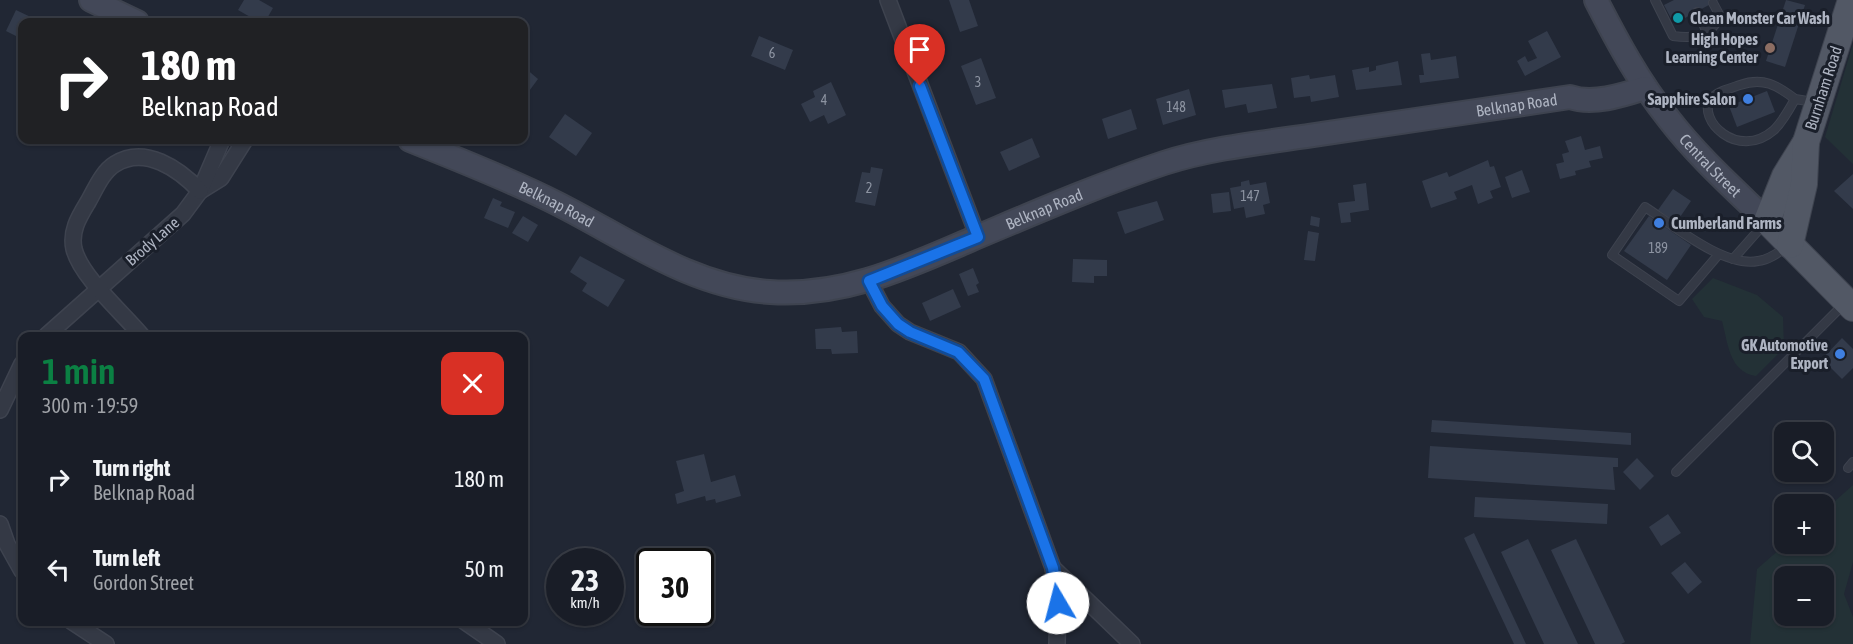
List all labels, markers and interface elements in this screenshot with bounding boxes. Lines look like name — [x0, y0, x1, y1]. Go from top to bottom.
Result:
place label: Clean Monster Car Wash — [1690, 9, 1830, 27]
marker: Clean Monster Car Wash — [1671, 11, 1685, 25]
pin — [894, 24, 945, 86]
place label: High Hopes Learning Center — [1665, 30, 1758, 66]
icon: arrive — [903, 33, 936, 66]
text: 180 m — [141, 41, 236, 89]
marker: High Hopes Learning Center — [1763, 41, 1777, 55]
icon: right — [42, 42, 120, 120]
street label: Burnham Road — [1801, 44, 1845, 132]
house number: 6 — [769, 45, 776, 61]
house number: 3 — [975, 74, 981, 90]
street label: Belknap Road — [1475, 90, 1558, 120]
place label: Sapphire Salon — [1648, 90, 1736, 108]
text: Belknap Road — [141, 91, 279, 122]
house number: 4 — [821, 92, 828, 108]
marker: Sapphire Salon — [1741, 92, 1755, 106]
house number: 148 — [1166, 99, 1186, 115]
street label: Central Street — [1676, 130, 1745, 201]
street label: Belknap Road — [516, 178, 597, 231]
house number: 2 — [866, 180, 872, 196]
street label: Belknap Road — [1003, 185, 1085, 233]
house number: 147 — [1240, 188, 1260, 204]
street label: Brody Lane — [122, 213, 183, 270]
place label: Cumberland Farms — [1671, 214, 1782, 232]
marker: Cumberland Farms — [1652, 216, 1666, 230]
house number: 189 — [1648, 240, 1668, 256]
place label: GK Automotive Export — [1741, 336, 1828, 372]
marker: GK Automotive Export — [1833, 347, 1847, 361]
text: 1 min — [42, 350, 116, 392]
button: close — [441, 352, 504, 415]
text: 300 m · 19:59 — [42, 394, 138, 417]
map controls — [1774, 422, 1834, 626]
button: search — [1774, 422, 1834, 482]
text: Turn right — [93, 455, 170, 481]
icon: right — [42, 463, 75, 496]
text: 180 m — [454, 466, 504, 492]
text: Belknap Road — [93, 481, 195, 504]
button: + — [1774, 494, 1834, 554]
text: Turn left — [93, 545, 160, 571]
speed limit sign: 30 — [636, 548, 714, 626]
icon: left — [42, 553, 75, 586]
text: 50 m — [464, 556, 504, 582]
text: 23 — [571, 563, 599, 597]
button: − — [1774, 566, 1834, 626]
text: Gordon Street — [93, 571, 194, 594]
position arrow — [1026, 571, 1090, 635]
text: km/h — [570, 594, 600, 611]

